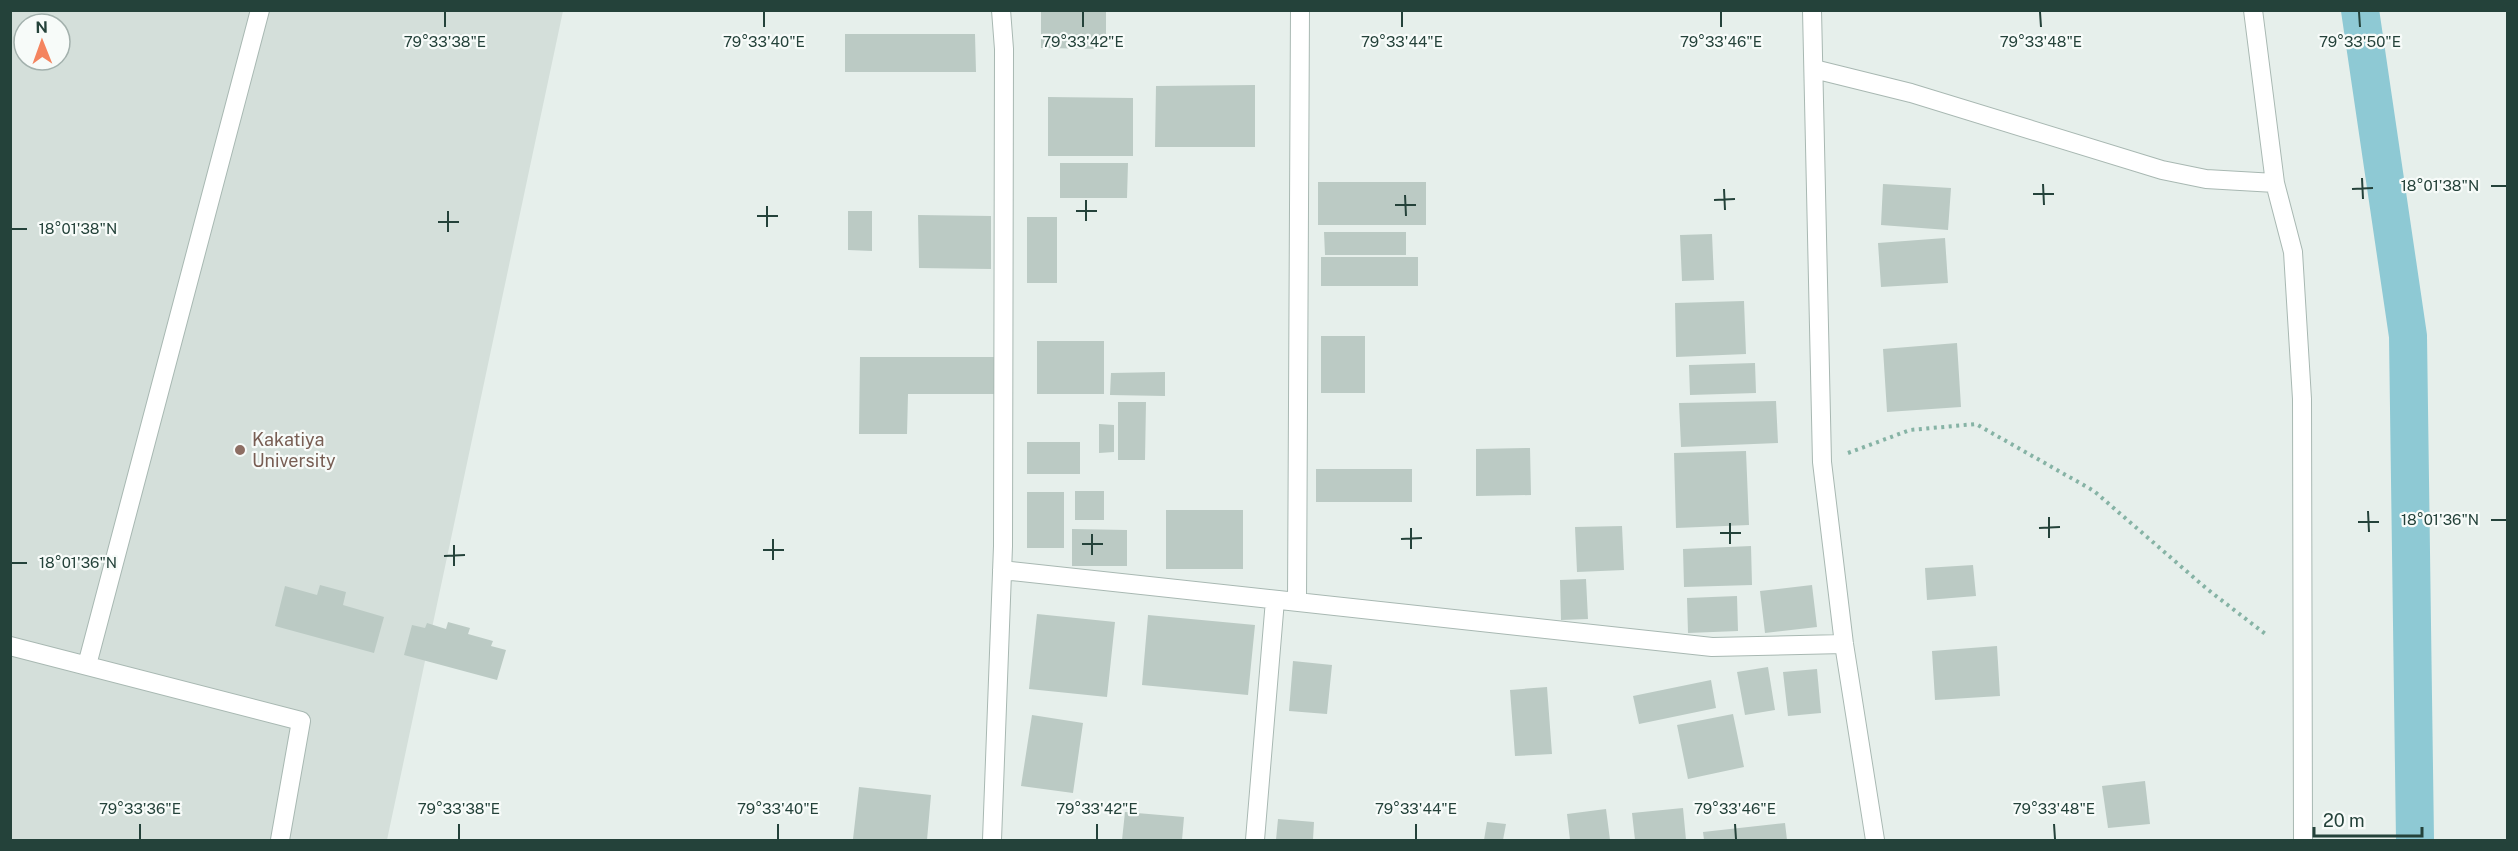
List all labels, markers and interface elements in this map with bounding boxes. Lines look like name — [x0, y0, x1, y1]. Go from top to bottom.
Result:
north arrow — [12, 12, 72, 72]
text: N — [35, 18, 48, 37]
text: 79°33'38"E — [404, 33, 486, 50]
text: 79°33'40"E — [723, 33, 805, 50]
text: 79°33'42"E — [1042, 33, 1124, 50]
text: 79°33'44"E — [1361, 33, 1443, 50]
text: 79°33'46"E — [1680, 33, 1762, 50]
text: 79°33'48"E — [2000, 33, 2082, 50]
text: 79°33'50"E — [2319, 33, 2401, 50]
text: 18°01'38"N — [2401, 177, 2479, 194]
text: 18°01'38"N — [39, 220, 117, 237]
place label: Kakatiya University — [252, 429, 336, 471]
marker: Kakatiya University — [233, 443, 247, 457]
text: 18°01'36"N — [2401, 511, 2479, 528]
text: 18°01'36"N — [39, 554, 117, 571]
text: 79°33'36"E — [99, 800, 181, 817]
text: 79°33'38"E — [418, 800, 500, 817]
text: 79°33'40"E — [737, 800, 819, 817]
text: 79°33'42"E — [1056, 800, 1138, 817]
text: 79°33'44"E — [1375, 800, 1457, 817]
text: 79°33'46"E — [1694, 800, 1776, 817]
text: 79°33'48"E — [2013, 800, 2095, 817]
scale bar — [2314, 800, 2422, 838]
text: 20 m — [2323, 810, 2365, 831]

